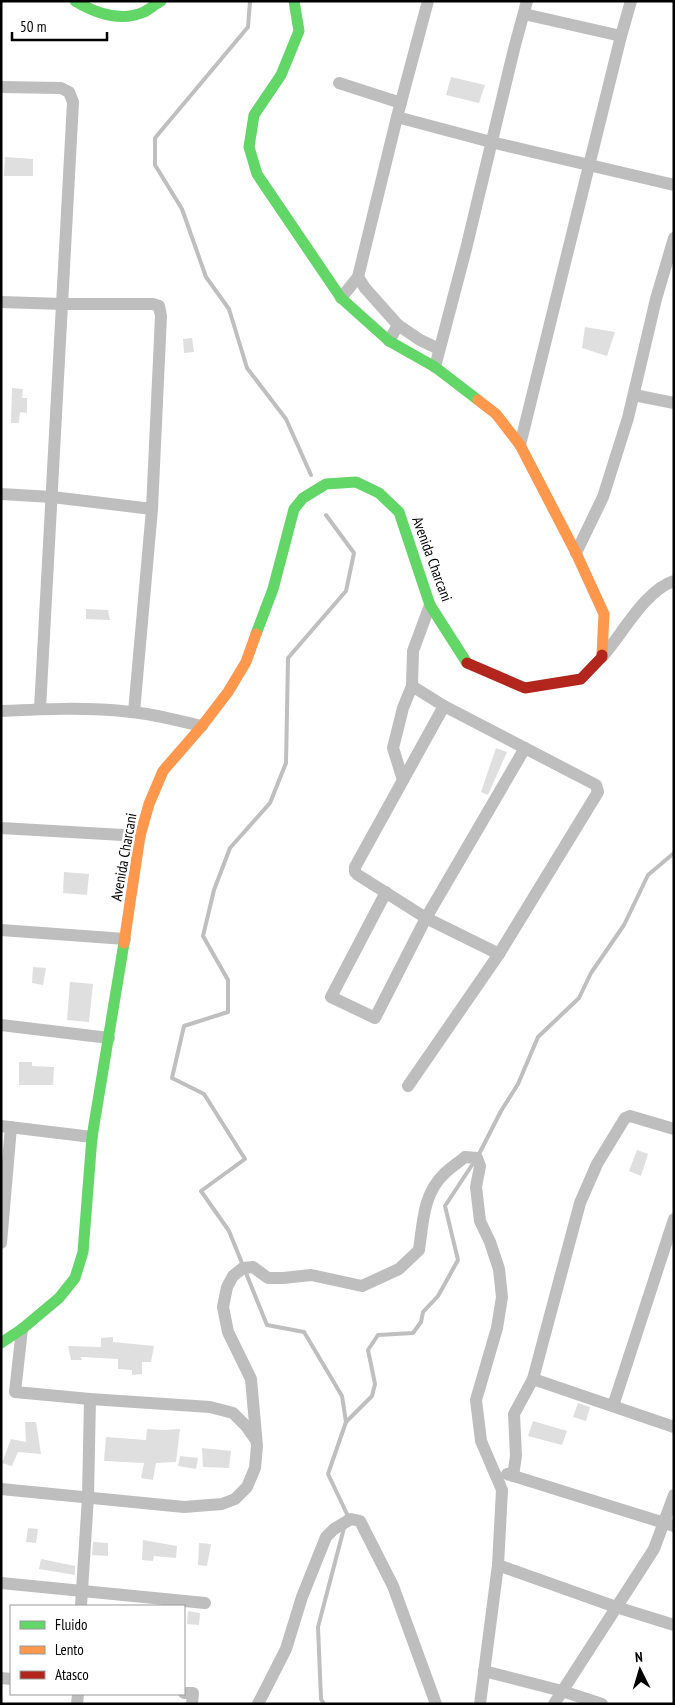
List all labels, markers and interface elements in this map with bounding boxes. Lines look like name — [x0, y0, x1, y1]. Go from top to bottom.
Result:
scale bar — [12, 10, 108, 42]
text: 50 m — [20, 17, 46, 36]
street label: Avenida Charcani — [408, 514, 457, 604]
street label: Avenida Charcani — [106, 811, 141, 902]
legend — [10, 1605, 185, 1695]
text: Fluido — [55, 1615, 87, 1634]
text: Lento — [55, 1640, 84, 1659]
north arrow — [615, 1645, 665, 1695]
text: N — [634, 1648, 643, 1666]
text: Atasco — [55, 1665, 89, 1684]

